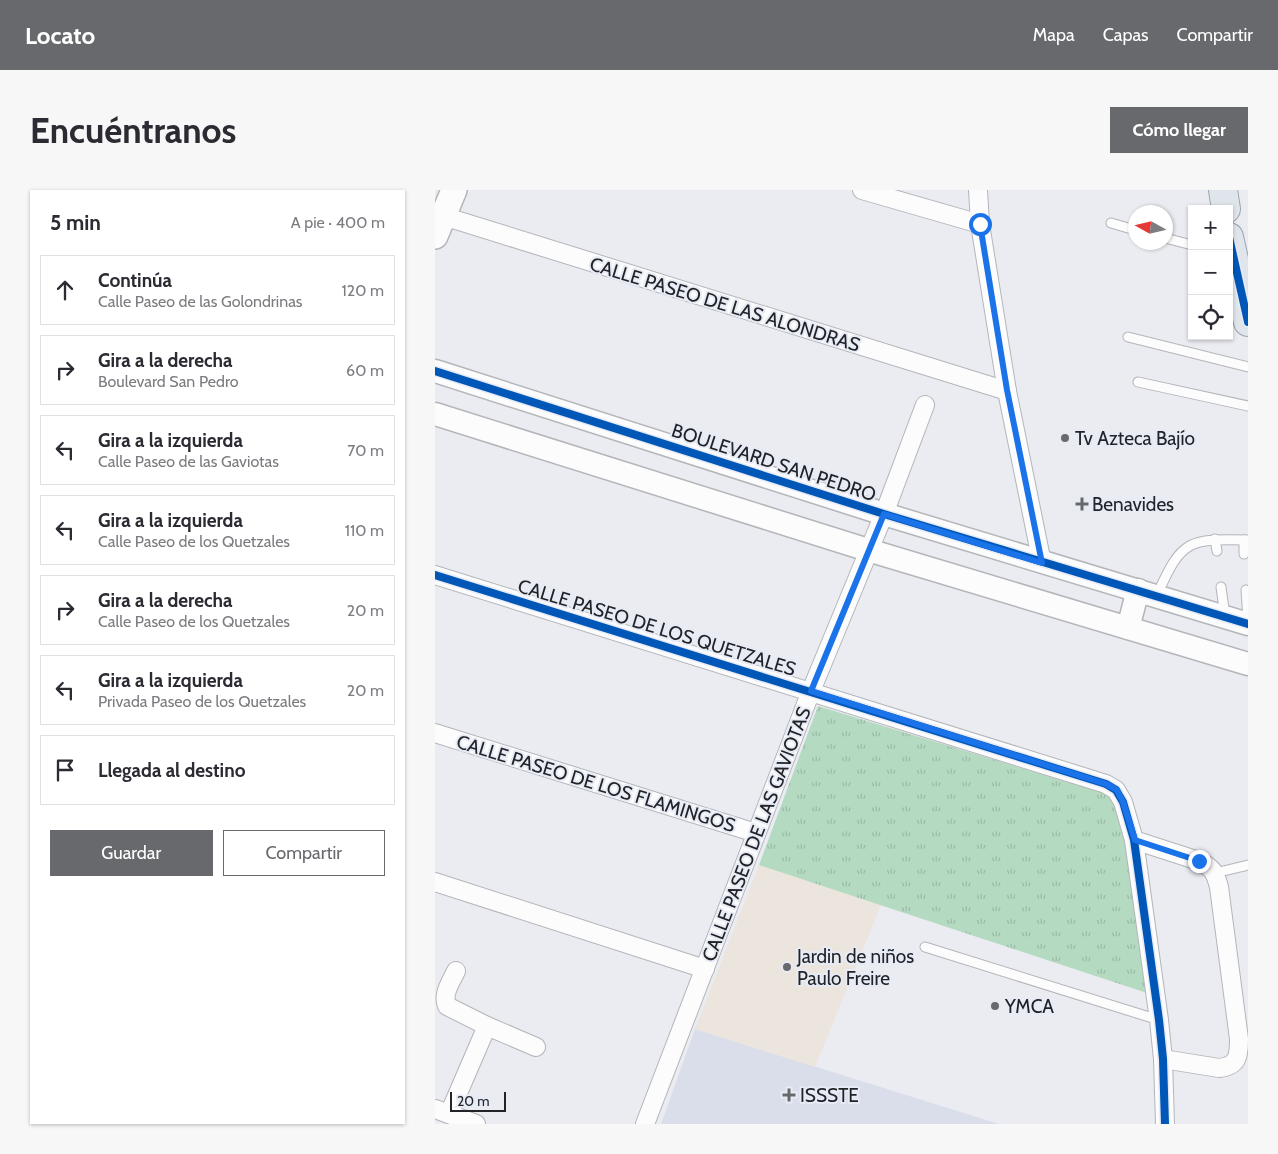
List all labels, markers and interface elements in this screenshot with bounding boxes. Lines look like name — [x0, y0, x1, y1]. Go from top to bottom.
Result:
text: Locato — [25, 21, 95, 50]
text: Mapa — [1033, 24, 1075, 46]
text: Capas — [1103, 24, 1149, 46]
text: Compartir — [1177, 24, 1253, 46]
button: Cómo llegar — [1110, 107, 1248, 153]
text: Encuéntranos — [30, 109, 236, 152]
north arrow — [1128, 205, 1173, 250]
map controls — [1188, 205, 1233, 340]
button: + — [1188, 205, 1233, 250]
text: 5 min — [50, 210, 101, 235]
text: A pie · 400 m — [291, 213, 385, 232]
route start — [969, 213, 992, 236]
button: − — [1188, 250, 1233, 295]
street label: CALLE PASEO DE LAS ALONDRAS — [587, 252, 863, 357]
text: Continúa — [98, 269, 172, 292]
icon: ahead — [51, 276, 79, 304]
text: 120 m — [342, 281, 384, 300]
text: Calle Paseo de las Golondrinas — [98, 292, 302, 311]
button: locate — [1188, 295, 1233, 340]
text: Gira a la derecha — [98, 349, 233, 372]
icon: right — [51, 356, 79, 384]
text: 60 m — [346, 361, 384, 380]
text: Boulevard San Pedro — [98, 372, 239, 391]
street label: BOULEVARD SAN PEDRO — [669, 419, 879, 506]
place label: Tv Azteca Bajío — [1075, 427, 1195, 450]
text: Gira a la izquierda — [98, 429, 243, 452]
marker: Tv Azteca Bajío — [1059, 432, 1071, 444]
icon: left — [51, 436, 79, 464]
text: 70 m — [347, 441, 384, 460]
text: Calle Paseo de las Gaviotas — [98, 452, 279, 471]
place label: Benavides — [1092, 493, 1174, 516]
marker: Benavides — [1076, 498, 1088, 510]
text: Gira a la izquierda — [98, 509, 243, 532]
icon: left — [51, 516, 79, 544]
text: 110 m — [345, 521, 384, 540]
text: Calle Paseo de los Quetzales — [98, 532, 290, 551]
street label: CALLE PASEO DE LOS QUETZALES — [515, 574, 799, 681]
text: Gira a la derecha — [98, 589, 233, 612]
icon: right — [51, 596, 79, 624]
text: 20 m — [347, 601, 384, 620]
text: Calle Paseo de los Quetzales — [98, 612, 290, 631]
text: Gira a la izquierda — [98, 669, 243, 692]
icon: left — [51, 676, 79, 704]
text: 20 m — [347, 681, 384, 700]
text: Privada Paseo de los Quetzales — [98, 692, 306, 711]
street label: CALLE PASEO DE LAS GAVIOTAS — [697, 704, 816, 965]
street label: CALLE PASEO DE LOS FLAMINGOS — [454, 730, 738, 837]
icon: arrive — [51, 756, 79, 784]
text: Llegada al destino — [98, 759, 245, 782]
button: Guardar — [50, 830, 213, 876]
button: Compartir — [223, 830, 385, 876]
route end — [1188, 850, 1211, 873]
place label: Jardin de niños Paulo Freire — [796, 945, 914, 990]
marker: Jardin de niños Paulo Freire — [781, 961, 793, 973]
place label: YMCA — [1004, 995, 1054, 1018]
marker: YMCA — [989, 1000, 1001, 1012]
place label: ISSSTE — [800, 1084, 859, 1107]
marker: ISSSTE — [782, 1088, 796, 1102]
scale bar — [450, 1089, 506, 1112]
text: 20 m — [457, 1092, 490, 1110]

